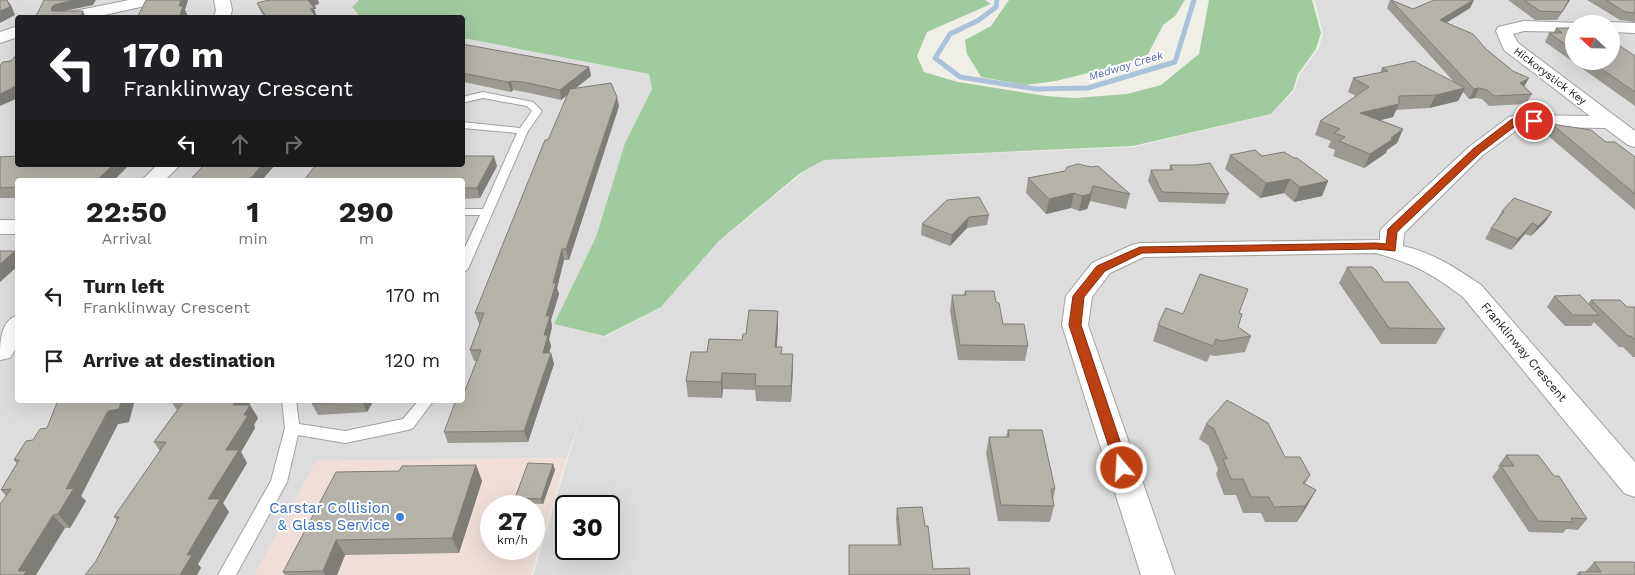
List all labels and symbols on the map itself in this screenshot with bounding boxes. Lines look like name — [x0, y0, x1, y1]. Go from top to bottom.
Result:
north arrow — [1565, 15, 1620, 70]
street label: Hickorystick Key — [1511, 44, 1589, 108]
water label: Medway Creek — [1087, 48, 1166, 83]
pin — [1513, 100, 1555, 142]
street label: Franklinway Crescent — [1478, 300, 1570, 404]
position arrow — [1095, 441, 1147, 493]
speed limit sign: 30 — [555, 495, 620, 560]
place label: Carstar Collision & Glass Service — [269, 499, 390, 534]
marker: Carstar Collision & Glass Service — [394, 511, 406, 523]

